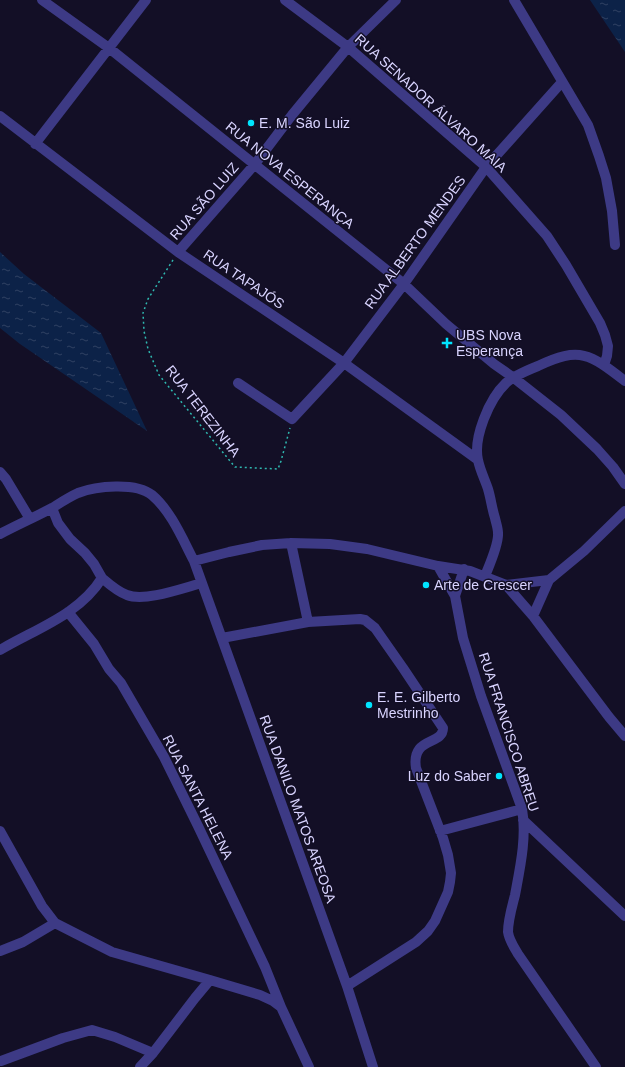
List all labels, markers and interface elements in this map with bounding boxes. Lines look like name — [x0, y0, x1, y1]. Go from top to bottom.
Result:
street label: RUA SENADOR ÁLVARO MAIA — [352, 31, 511, 176]
place label: E. M. São Luiz — [259, 115, 350, 131]
street label: RUA NOVA ESPERANÇA — [222, 118, 358, 232]
marker: E. M. São Luiz — [246, 118, 256, 128]
street label: RUA SÃO LUIZ — [166, 159, 242, 243]
street label: RUA ALBERTO MENDES — [361, 172, 469, 312]
street label: RUA TAPAJÓS — [201, 246, 287, 312]
place label: UBS Nova Esperança — [456, 327, 523, 359]
marker: UBS Nova Esperança — [441, 337, 453, 349]
street label: RUA TEREZINHA — [162, 362, 244, 460]
place label: Arte de Crescer — [434, 577, 532, 593]
marker: Arte de Crescer — [421, 580, 431, 590]
street label: RUA FRANCISCO ABREU — [476, 650, 542, 814]
place label: E. E. Gilberto Mestrinho — [377, 689, 460, 721]
marker: E. E. Gilberto Mestrinho — [364, 700, 374, 710]
street label: RUA DANILO MATOS AREOSA — [257, 713, 340, 906]
street label: RUA SANTA HELENA — [160, 732, 237, 862]
place label: Luz do Saber — [408, 768, 491, 784]
marker: Luz do Saber — [494, 771, 504, 781]

